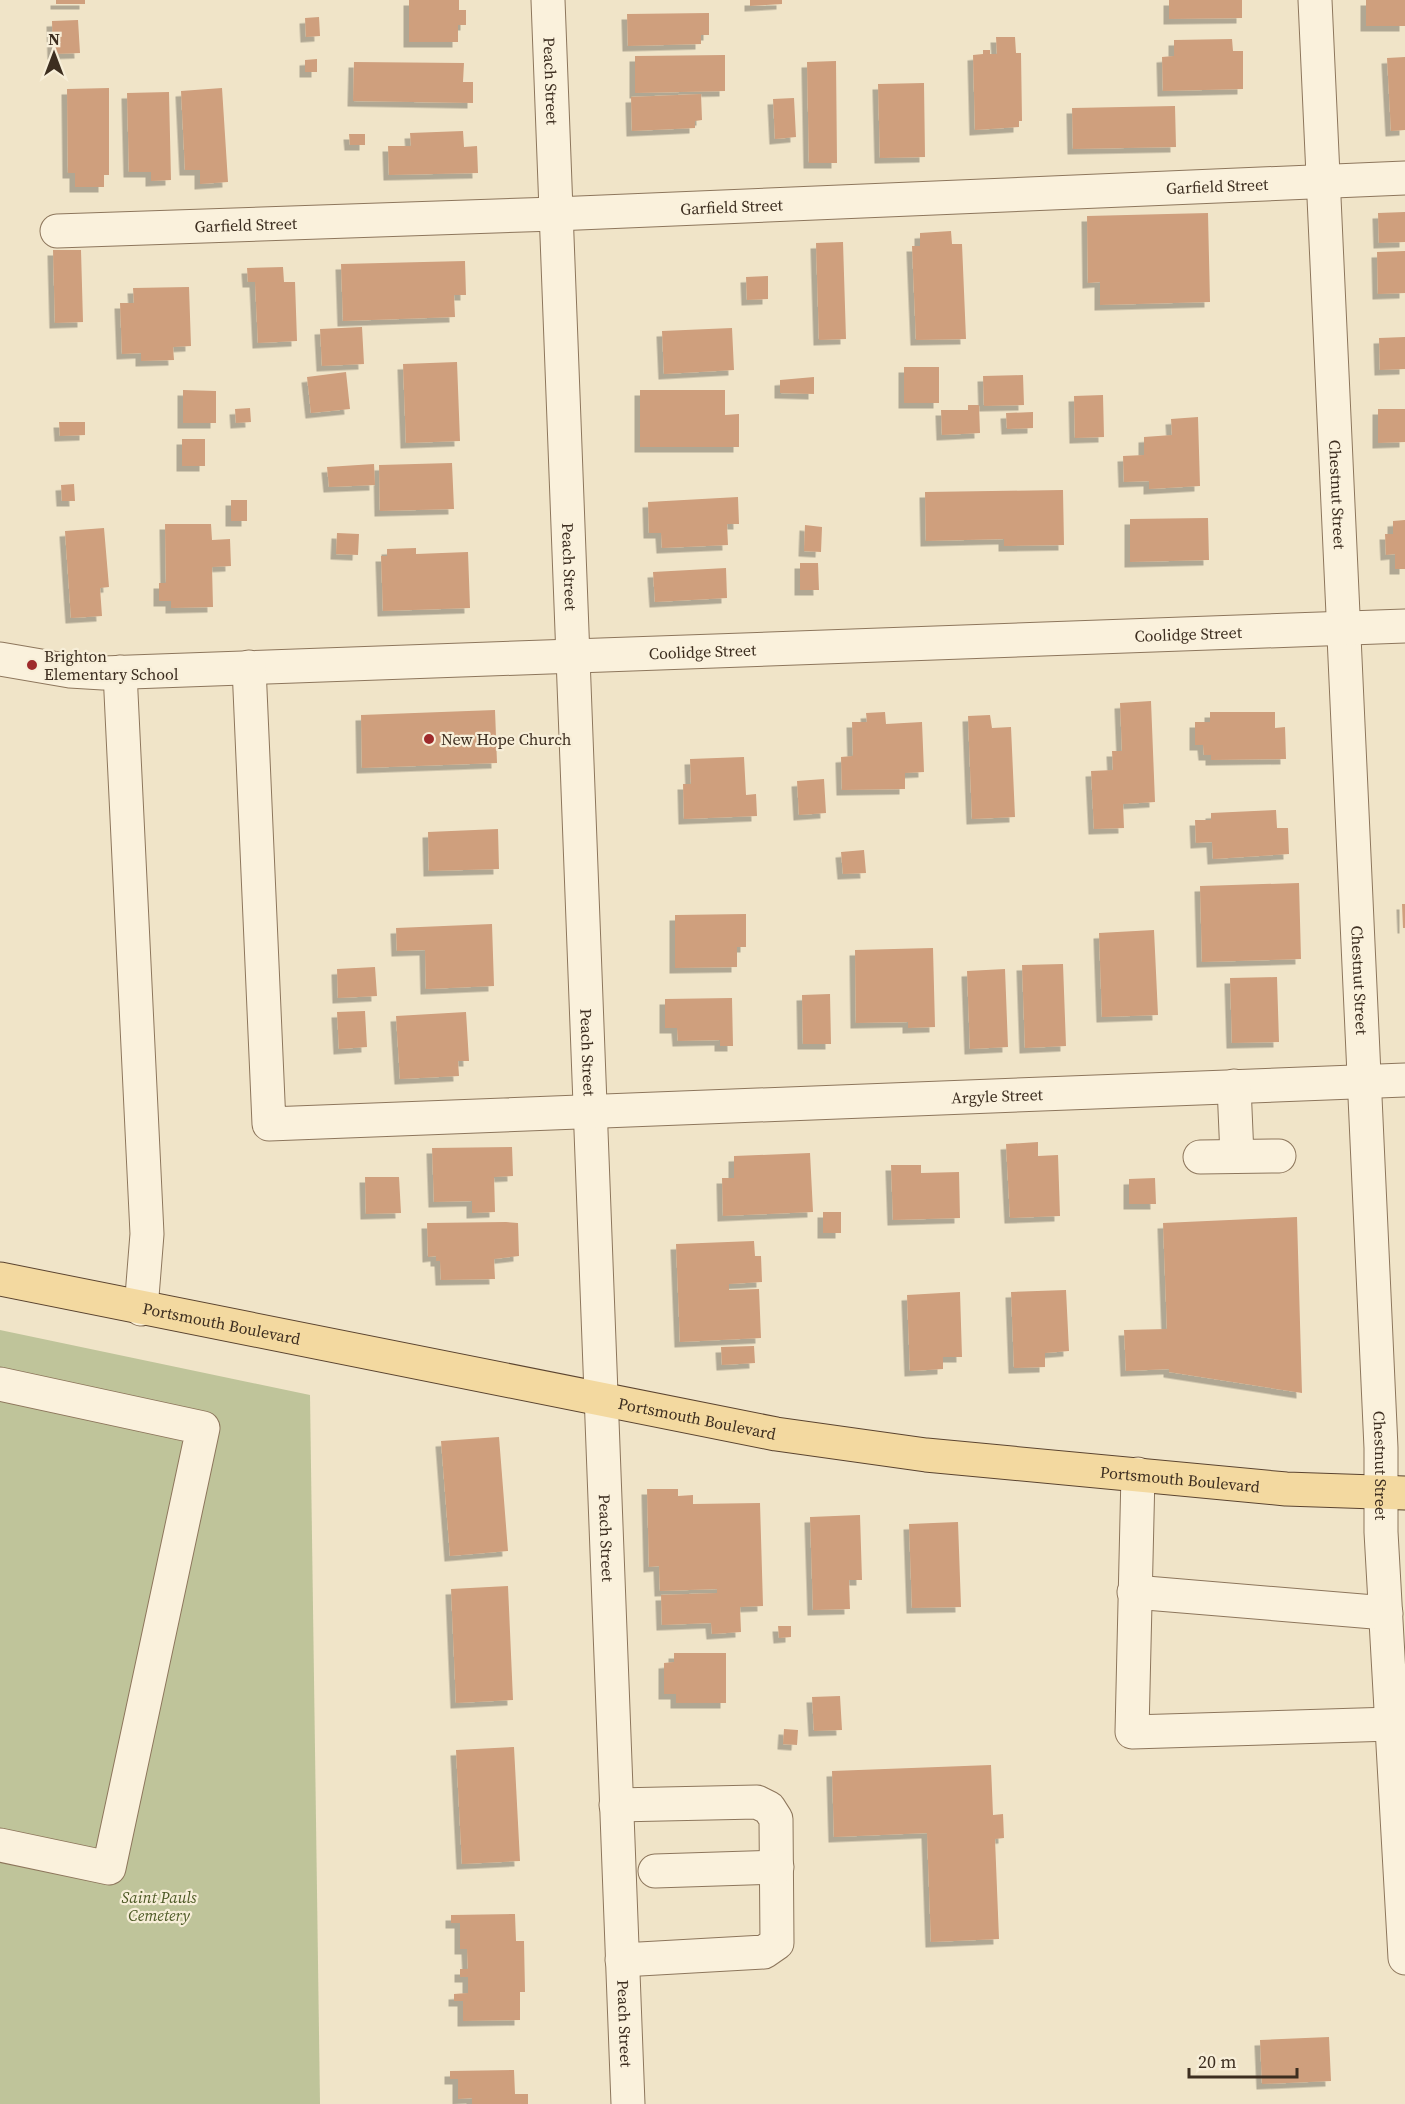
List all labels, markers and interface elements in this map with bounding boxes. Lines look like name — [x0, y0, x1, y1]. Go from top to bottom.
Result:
north arrow — [24, 24, 84, 84]
text: N — [48, 28, 60, 50]
street label: Peach Street — [538, 37, 564, 126]
street label: Garfield Street — [1165, 173, 1270, 199]
street label: Garfield Street — [680, 193, 784, 220]
street label: Garfield Street — [194, 212, 298, 237]
street label: Chestnut Street — [1324, 439, 1351, 550]
street label: Peach Street — [557, 522, 582, 612]
street label: Coolidge Street — [1134, 621, 1243, 647]
street label: Coolidge Street — [648, 638, 757, 664]
place label: Brighton Elementary School — [44, 645, 179, 685]
marker: Brighton Elementary School — [25, 658, 39, 672]
place label: New Hope Church — [441, 728, 572, 750]
marker: New Hope Church — [422, 732, 436, 746]
street label: Chestnut Street — [1346, 925, 1373, 1036]
street label: Peach Street — [575, 1008, 601, 1097]
street label: Argyle Street — [951, 1083, 1044, 1109]
street label: Portsmouth Boulevard — [141, 1297, 302, 1350]
street label: Portsmouth Boulevard — [616, 1392, 778, 1445]
street label: Chestnut Street — [1368, 1410, 1392, 1521]
street label: Portsmouth Boulevard — [1099, 1460, 1261, 1497]
street label: Peach Street — [594, 1494, 619, 1583]
park label: Saint Pauls Cemetery — [121, 1886, 197, 1926]
street label: Peach Street — [612, 1979, 638, 2069]
scale bar — [1189, 2041, 1297, 2079]
text: 20 m — [1198, 2049, 1236, 2074]

